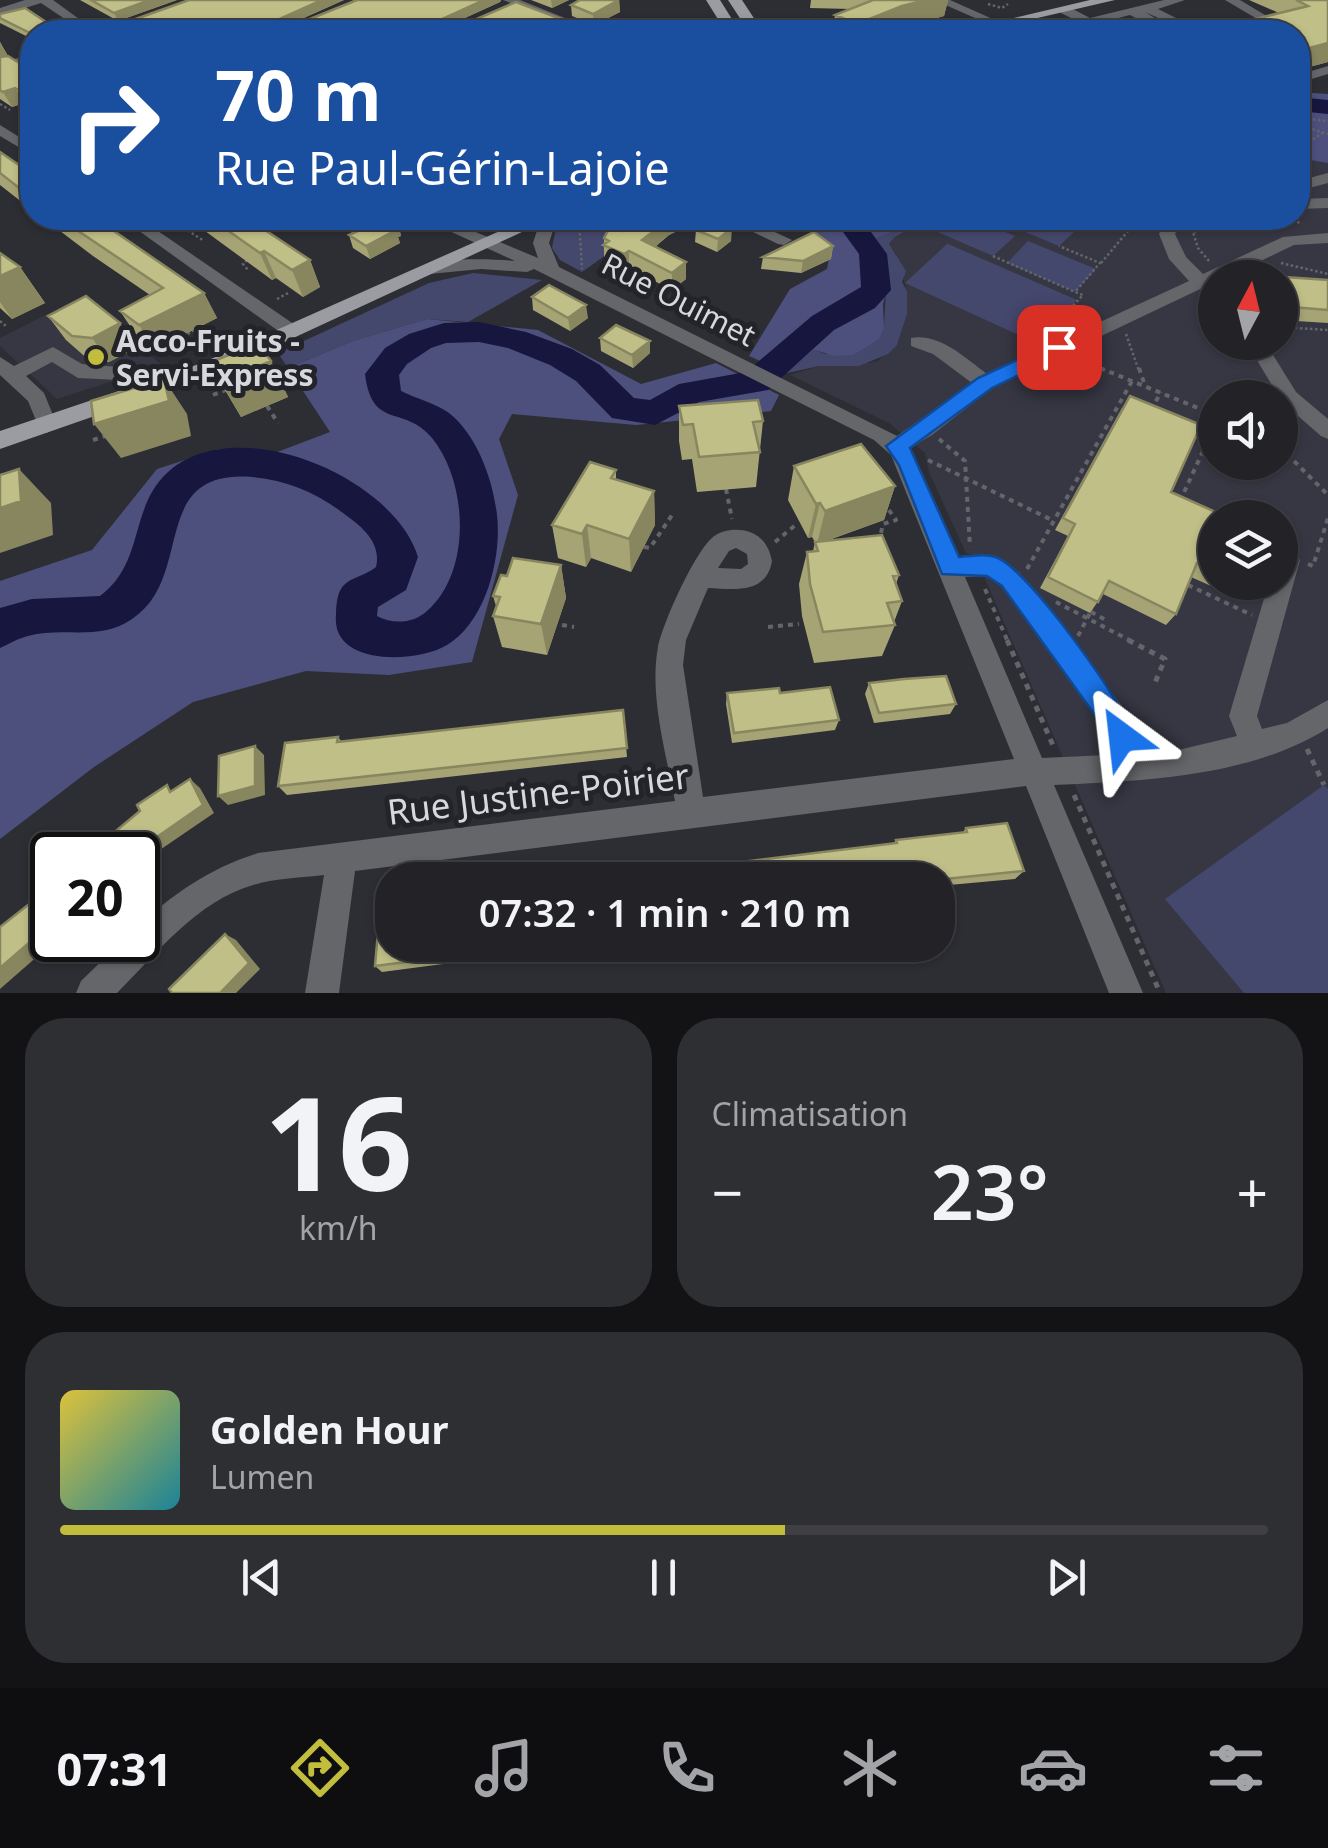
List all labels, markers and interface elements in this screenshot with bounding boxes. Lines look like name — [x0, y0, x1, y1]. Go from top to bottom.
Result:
text: 70 m — [215, 46, 382, 142]
icon: right — [50, 60, 180, 190]
text: Rue Paul-Gérin-Lajoie — [215, 137, 670, 198]
street label: Rue Ouimet — [595, 243, 763, 355]
north arrow — [1198, 260, 1298, 360]
map controls — [1198, 260, 1298, 600]
pin — [1017, 305, 1102, 390]
place label: Acco-Fruits - Servi-Express — [116, 320, 314, 395]
icon: arrive — [1032, 320, 1087, 375]
marker: Acco-Fruits - Servi-Express — [85, 346, 107, 368]
button: sound — [1198, 380, 1298, 480]
button: layers — [1198, 500, 1298, 600]
position arrow — [1070, 685, 1174, 789]
street label: Rue Justine-Poirier — [384, 751, 692, 835]
speed limit sign: 20 — [30, 832, 160, 962]
text: 07:32 · 1 min · 210 m — [479, 886, 851, 938]
text: 16 — [264, 1052, 413, 1229]
text: Climatisation — [712, 1092, 908, 1135]
text: 23° — [931, 1140, 1049, 1242]
text: − — [712, 1154, 743, 1229]
text: + — [1237, 1154, 1268, 1229]
text: km/h — [299, 1206, 378, 1249]
text: Golden Hour — [210, 1403, 448, 1455]
text: Lumen — [210, 1455, 314, 1498]
icon: previous — [234, 1550, 289, 1605]
icon: pause — [636, 1550, 691, 1605]
icon: next — [1039, 1550, 1094, 1605]
icon: directions — [285, 1733, 355, 1803]
icon: music — [469, 1733, 539, 1803]
icon: phone — [652, 1733, 722, 1803]
icon: climate — [835, 1733, 905, 1803]
icon: car — [1018, 1733, 1088, 1803]
icon: filters — [1201, 1733, 1271, 1803]
text: 07:31 — [57, 1738, 172, 1799]

